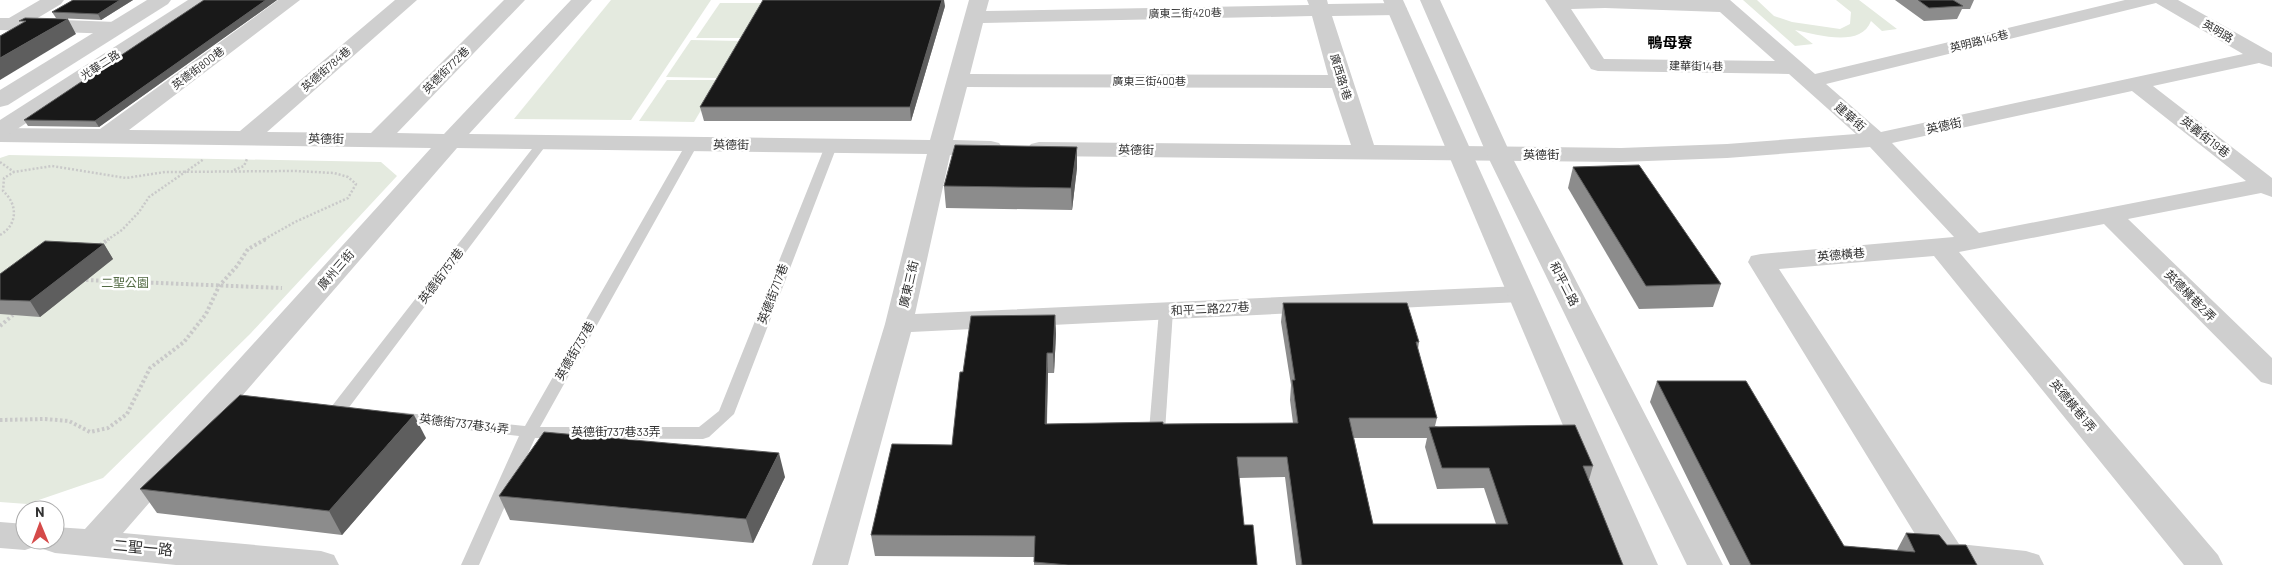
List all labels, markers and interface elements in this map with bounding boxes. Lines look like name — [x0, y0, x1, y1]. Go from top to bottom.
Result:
street label: 廣東三街420巷 — [1148, 5, 1222, 20]
street label: 英明路 — [2201, 17, 2236, 44]
street label: 英明路145巷 — [1948, 27, 2009, 54]
district label: 鴨母寮 — [1647, 33, 1693, 51]
street label: 英德街800巷 — [169, 44, 226, 91]
street label: 英德街784巷 — [298, 44, 353, 94]
street label: 英德街772巷 — [420, 44, 472, 96]
street label: 光華二路 — [78, 47, 122, 82]
street label: 廣西路1巷 — [1328, 52, 1355, 102]
street label: 建華街14巷 — [1669, 59, 1723, 72]
street label: 廣東三街400巷 — [1112, 74, 1186, 87]
street label: 建華街 — [1832, 99, 1869, 133]
street label: 英義街19巷 — [2178, 113, 2233, 160]
street label: 英德街 — [1925, 114, 1963, 136]
street label: 英德街 — [308, 131, 344, 145]
street label: 英德街 — [713, 137, 749, 151]
street label: 英德街 — [1118, 142, 1154, 156]
street label: 英德街 — [1523, 147, 1559, 161]
street label: 英德街757巷 — [415, 245, 466, 306]
street label: 英德橫巷 — [1816, 245, 1865, 263]
street label: 廣州三街 — [314, 247, 356, 292]
street label: 廣東三街 — [896, 259, 920, 309]
street label: 和平二路 — [1548, 259, 1582, 308]
street label: 英德街717巷 — [754, 261, 790, 326]
street label: 英德橫巷2弄 — [2162, 267, 2219, 324]
park label: 二聖公園 — [101, 275, 149, 289]
street label: 和平二路227巷 — [1170, 299, 1250, 317]
street label: 英德街737巷 — [552, 319, 597, 382]
street label: 英德橫巷1弄 — [2048, 376, 2100, 434]
street label: 英德街737巷34弄 — [418, 411, 510, 435]
street label: 英德街737巷33弄 — [571, 424, 661, 438]
north arrow — [15, 500, 65, 550]
text: N — [35, 503, 45, 520]
street label: 二聖一路 — [112, 535, 174, 559]

